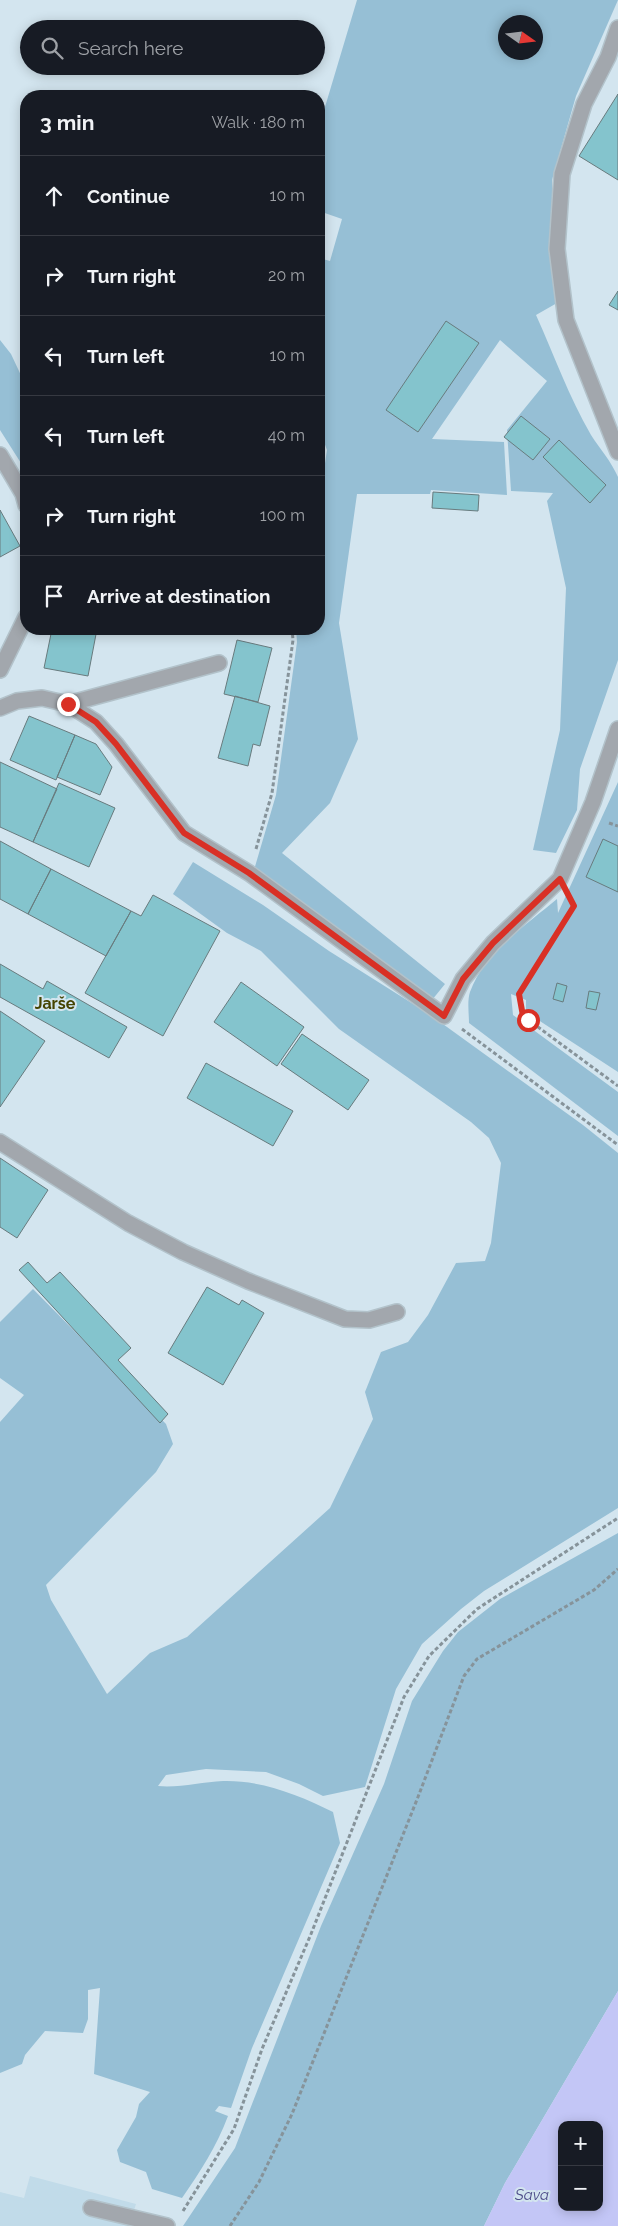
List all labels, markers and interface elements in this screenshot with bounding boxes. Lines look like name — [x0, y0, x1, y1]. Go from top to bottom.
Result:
north arrow — [498, 15, 543, 60]
search box — [20, 20, 325, 75]
icon: search — [38, 34, 66, 62]
text: Search here — [78, 37, 184, 59]
text: 3 min — [40, 110, 94, 135]
text: Walk · 180 m — [211, 113, 305, 132]
icon: ahead — [40, 182, 68, 210]
text: Continue — [87, 185, 170, 207]
text: 10 m — [270, 186, 305, 205]
icon: right — [40, 262, 68, 290]
text: Turn right — [87, 265, 176, 287]
text: 20 m — [268, 266, 305, 285]
icon: left — [40, 342, 68, 370]
text: Turn left — [87, 345, 164, 367]
text: 10 m — [270, 346, 305, 365]
icon: left — [40, 422, 68, 450]
text: Turn left — [87, 425, 164, 447]
text: 40 m — [268, 426, 305, 445]
icon: right — [40, 502, 68, 530]
text: Turn right — [87, 505, 176, 527]
text: 100 m — [260, 506, 305, 525]
icon: arrive — [40, 582, 68, 610]
text: Arrive at destination — [87, 585, 271, 607]
route end — [57, 693, 80, 716]
district label: Jarše — [35, 994, 76, 1013]
route start — [517, 1009, 540, 1032]
map controls — [558, 2121, 603, 2211]
button: + — [558, 2121, 603, 2166]
button: − — [558, 2166, 603, 2211]
water label: Sava — [514, 2186, 549, 2204]

